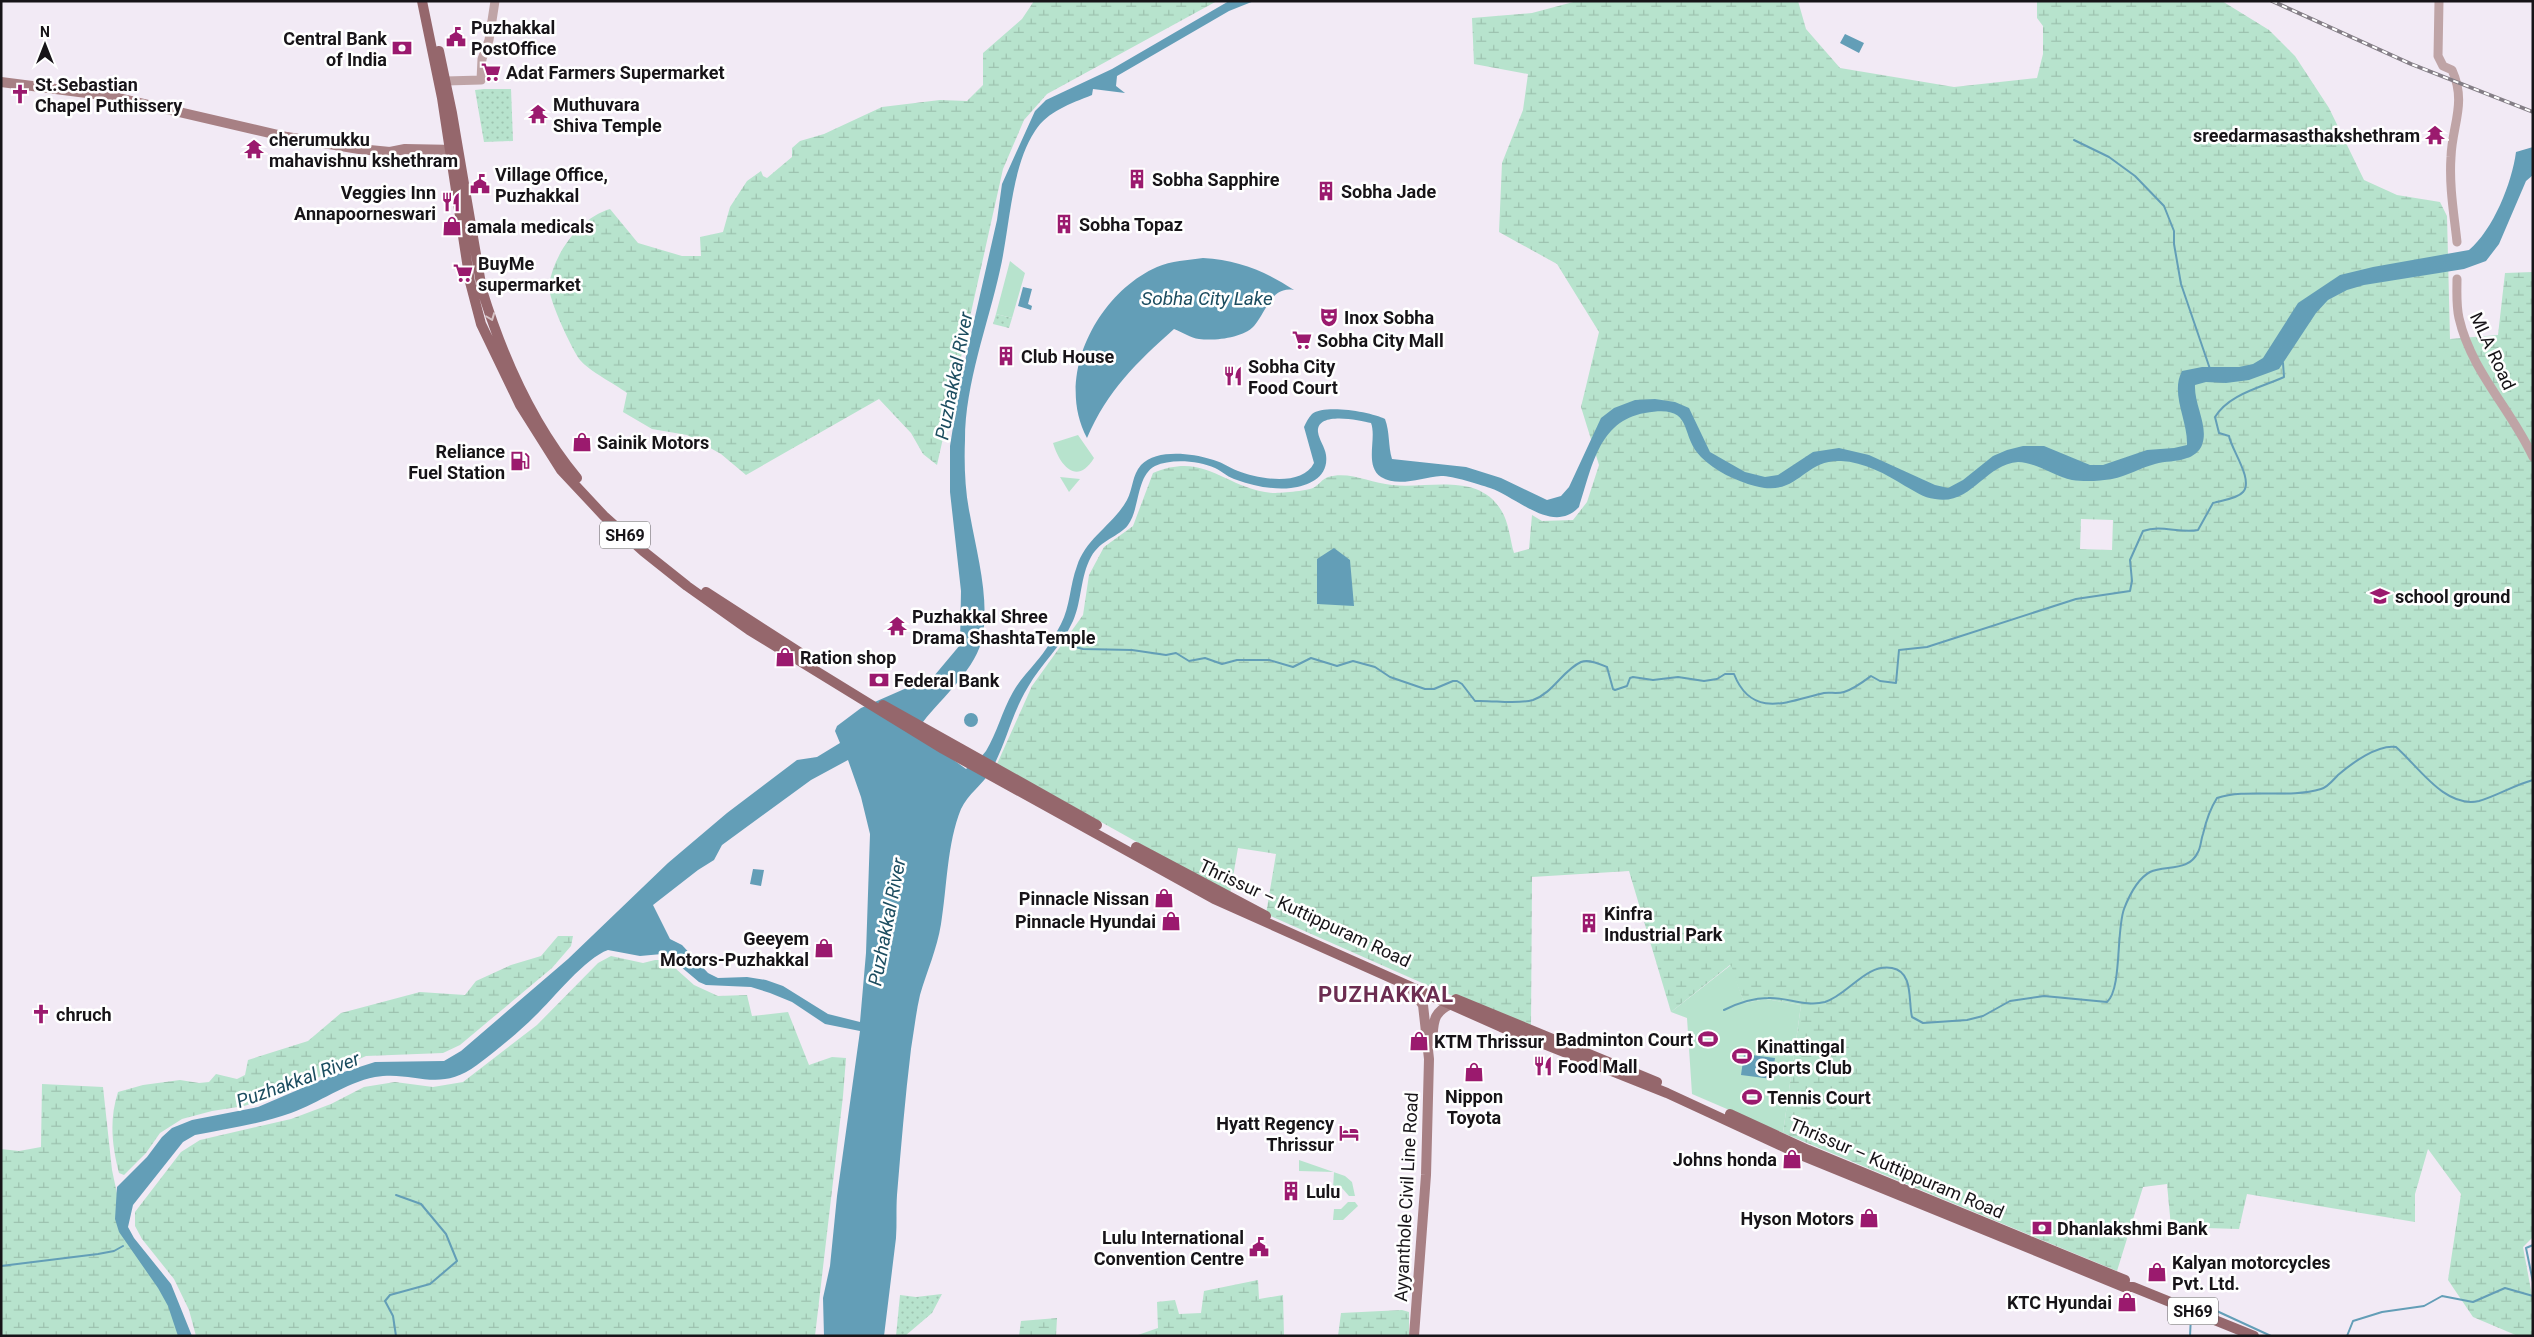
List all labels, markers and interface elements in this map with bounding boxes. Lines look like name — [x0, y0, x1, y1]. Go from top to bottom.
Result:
place label: Puzhakkal PostOffice — [471, 17, 557, 59]
north arrow — [20, 20, 70, 70]
text: N — [40, 24, 50, 40]
public building icon: Puzhakkal PostOffice — [445, 26, 467, 48]
place label: Central Bank of India — [283, 28, 387, 70]
bank icon: Central Bank of India — [391, 37, 413, 59]
supermarket icon: Adat Farmers Supermarket — [480, 61, 502, 83]
place label: Adat Farmers Supermarket — [506, 62, 725, 83]
place label: St.Sebastian Chapel Puthissery — [35, 74, 183, 116]
church icon: St.Sebastian Chapel Puthissery — [9, 83, 31, 105]
place label: Muthuvara Shiva Temple — [553, 94, 662, 136]
temple icon: Muthuvara Shiva Temple — [527, 103, 549, 125]
temple icon: sreedarmasasthakshethram — [2424, 124, 2446, 146]
place label: sreedarmasasthakshethram — [2193, 125, 2420, 146]
place label: cherumukku mahavishnu kshethram — [269, 129, 458, 171]
temple icon: cherumukku mahavishnu kshethram — [243, 138, 265, 160]
place label: Village Office, Puzhakkal — [495, 164, 608, 206]
building icon: Sobha Sapphire — [1126, 168, 1148, 190]
place label: Sobha Sapphire — [1152, 169, 1280, 190]
public building icon: Village Office, Puzhakkal — [469, 173, 491, 195]
building icon: Sobha Jade — [1315, 180, 1337, 202]
place label: Sobha Jade — [1341, 181, 1436, 202]
place label: Veggies Inn Annapoorneswari — [294, 182, 436, 224]
restaurant icon: Veggies Inn Annapoorneswari — [440, 191, 462, 213]
building icon: Sobha Topaz — [1053, 213, 1075, 235]
place label: Sobha Topaz — [1079, 214, 1183, 235]
shop icon: amala medicals — [441, 215, 463, 237]
place label: amala medicals — [467, 216, 594, 237]
place label: BuyMe supermarket — [478, 253, 581, 295]
supermarket icon: BuyMe supermarket — [452, 262, 474, 284]
water label: Sobha City Lake — [1141, 287, 1273, 310]
theatre icon: Inox Sobha — [1318, 306, 1340, 328]
place label: Inox Sobha — [1344, 307, 1434, 328]
water label: Puzhakkal River — [930, 309, 978, 442]
street label: MLA Road — [2466, 309, 2520, 393]
one-way arrow — [485, 313, 495, 321]
supermarket icon: Sobha City Mall — [1291, 329, 1313, 351]
place label: Sobha City Mall — [1317, 330, 1444, 351]
building icon: Club House — [995, 345, 1017, 367]
place label: Club House — [1021, 346, 1114, 367]
place label: Sobha City Food Court — [1248, 356, 1338, 398]
restaurant icon: Sobha City Food Court — [1222, 365, 1244, 387]
shop icon: Sainik Motors — [571, 431, 593, 453]
place label: Sainik Motors — [597, 432, 709, 453]
place label: Reliance Fuel Station — [408, 441, 505, 483]
fuel station icon: Reliance Fuel Station — [509, 450, 531, 472]
road number: SH69 — [600, 522, 650, 548]
school or university icon: school ground — [2369, 585, 2391, 607]
place label: school ground — [2395, 586, 2510, 607]
place label: Puzhakkal Shree Drama ShashtaTemple — [912, 606, 1096, 648]
temple icon: Puzhakkal Shree Drama ShashtaTemple — [886, 615, 908, 637]
shop icon: Ration shop — [774, 646, 796, 668]
place label: Ration shop — [800, 647, 896, 668]
bank icon: Federal Bank — [868, 669, 890, 691]
place label: Federal Bank — [894, 670, 1000, 691]
water label: Puzhakkal River — [863, 855, 911, 988]
street label: Thrissur – Kuttippuram Road — [1196, 855, 1414, 971]
shop icon: Pinnacle Nissan — [1153, 887, 1175, 909]
place label: Pinnacle Nissan — [1019, 888, 1149, 909]
place label: Kinfra Industrial Park — [1604, 903, 1723, 945]
shop icon: Pinnacle Hyundai — [1160, 910, 1182, 932]
place label: Pinnacle Hyundai — [1015, 911, 1156, 932]
building icon: Kinfra Industrial Park — [1578, 912, 1600, 934]
place label: Geeyem Motors-Puzhakkal — [660, 928, 809, 970]
shop icon: Geeyem Motors-Puzhakkal — [813, 937, 835, 959]
district label: PUZHAKKAL — [1318, 982, 1454, 1007]
church icon: chruch — [30, 1003, 52, 1025]
place label: chruch — [56, 1004, 112, 1025]
sports icon: Badminton Court — [1697, 1028, 1719, 1050]
place label: Badminton Court — [1556, 1029, 1693, 1050]
shop icon: KTM Thrissur — [1408, 1030, 1430, 1052]
place label: KTM Thrissur — [1434, 1031, 1545, 1052]
place label: Kinattingal Sports Club — [1757, 1036, 1852, 1078]
sports icon: Kinattingal Sports Club — [1731, 1045, 1753, 1067]
water label: Puzhakkal River — [233, 1047, 364, 1113]
restaurant icon: Food Mall — [1532, 1055, 1554, 1077]
place label: Food Mall — [1558, 1056, 1638, 1077]
shop icon: Nippon Toyota — [1463, 1061, 1485, 1083]
place label: Nippon Toyota — [1445, 1086, 1503, 1128]
sports icon: Tennis Court — [1741, 1086, 1763, 1108]
place label: Tennis Court — [1767, 1087, 1871, 1108]
street label: Ayyanthole Civil Line Road — [1390, 1092, 1422, 1302]
place label: Hyatt Regency Thrissur — [1216, 1113, 1335, 1155]
street label: Thrissur – Kuttippuram Road — [1787, 1113, 2007, 1223]
hotel icon: Hyatt Regency Thrissur — [1338, 1122, 1360, 1144]
shop icon: Johns honda — [1781, 1148, 1803, 1170]
place label: Johns honda — [1673, 1149, 1777, 1170]
building icon: Lulu — [1280, 1180, 1302, 1202]
place label: Lulu — [1306, 1181, 1340, 1202]
shop icon: Hyson Motors — [1858, 1207, 1880, 1229]
place label: Hyson Motors — [1740, 1208, 1854, 1229]
bank icon: Dhanlakshmi Bank — [2031, 1217, 2053, 1239]
place label: Dhanlakshmi Bank — [2057, 1218, 2208, 1239]
place label: Lulu International Convention Centre — [1094, 1227, 1244, 1269]
public building icon: Lulu International Convention Centre — [1248, 1236, 1270, 1258]
place label: Kalyan motorcycles Pvt. Ltd. — [2172, 1252, 2331, 1294]
shop icon: Kalyan motorcycles Pvt. Ltd. — [2146, 1261, 2168, 1283]
shop icon: KTC Hyundai — [2116, 1291, 2138, 1313]
place label: KTC Hyundai — [2007, 1292, 2112, 1313]
road number: SH69 — [2168, 1298, 2218, 1324]

